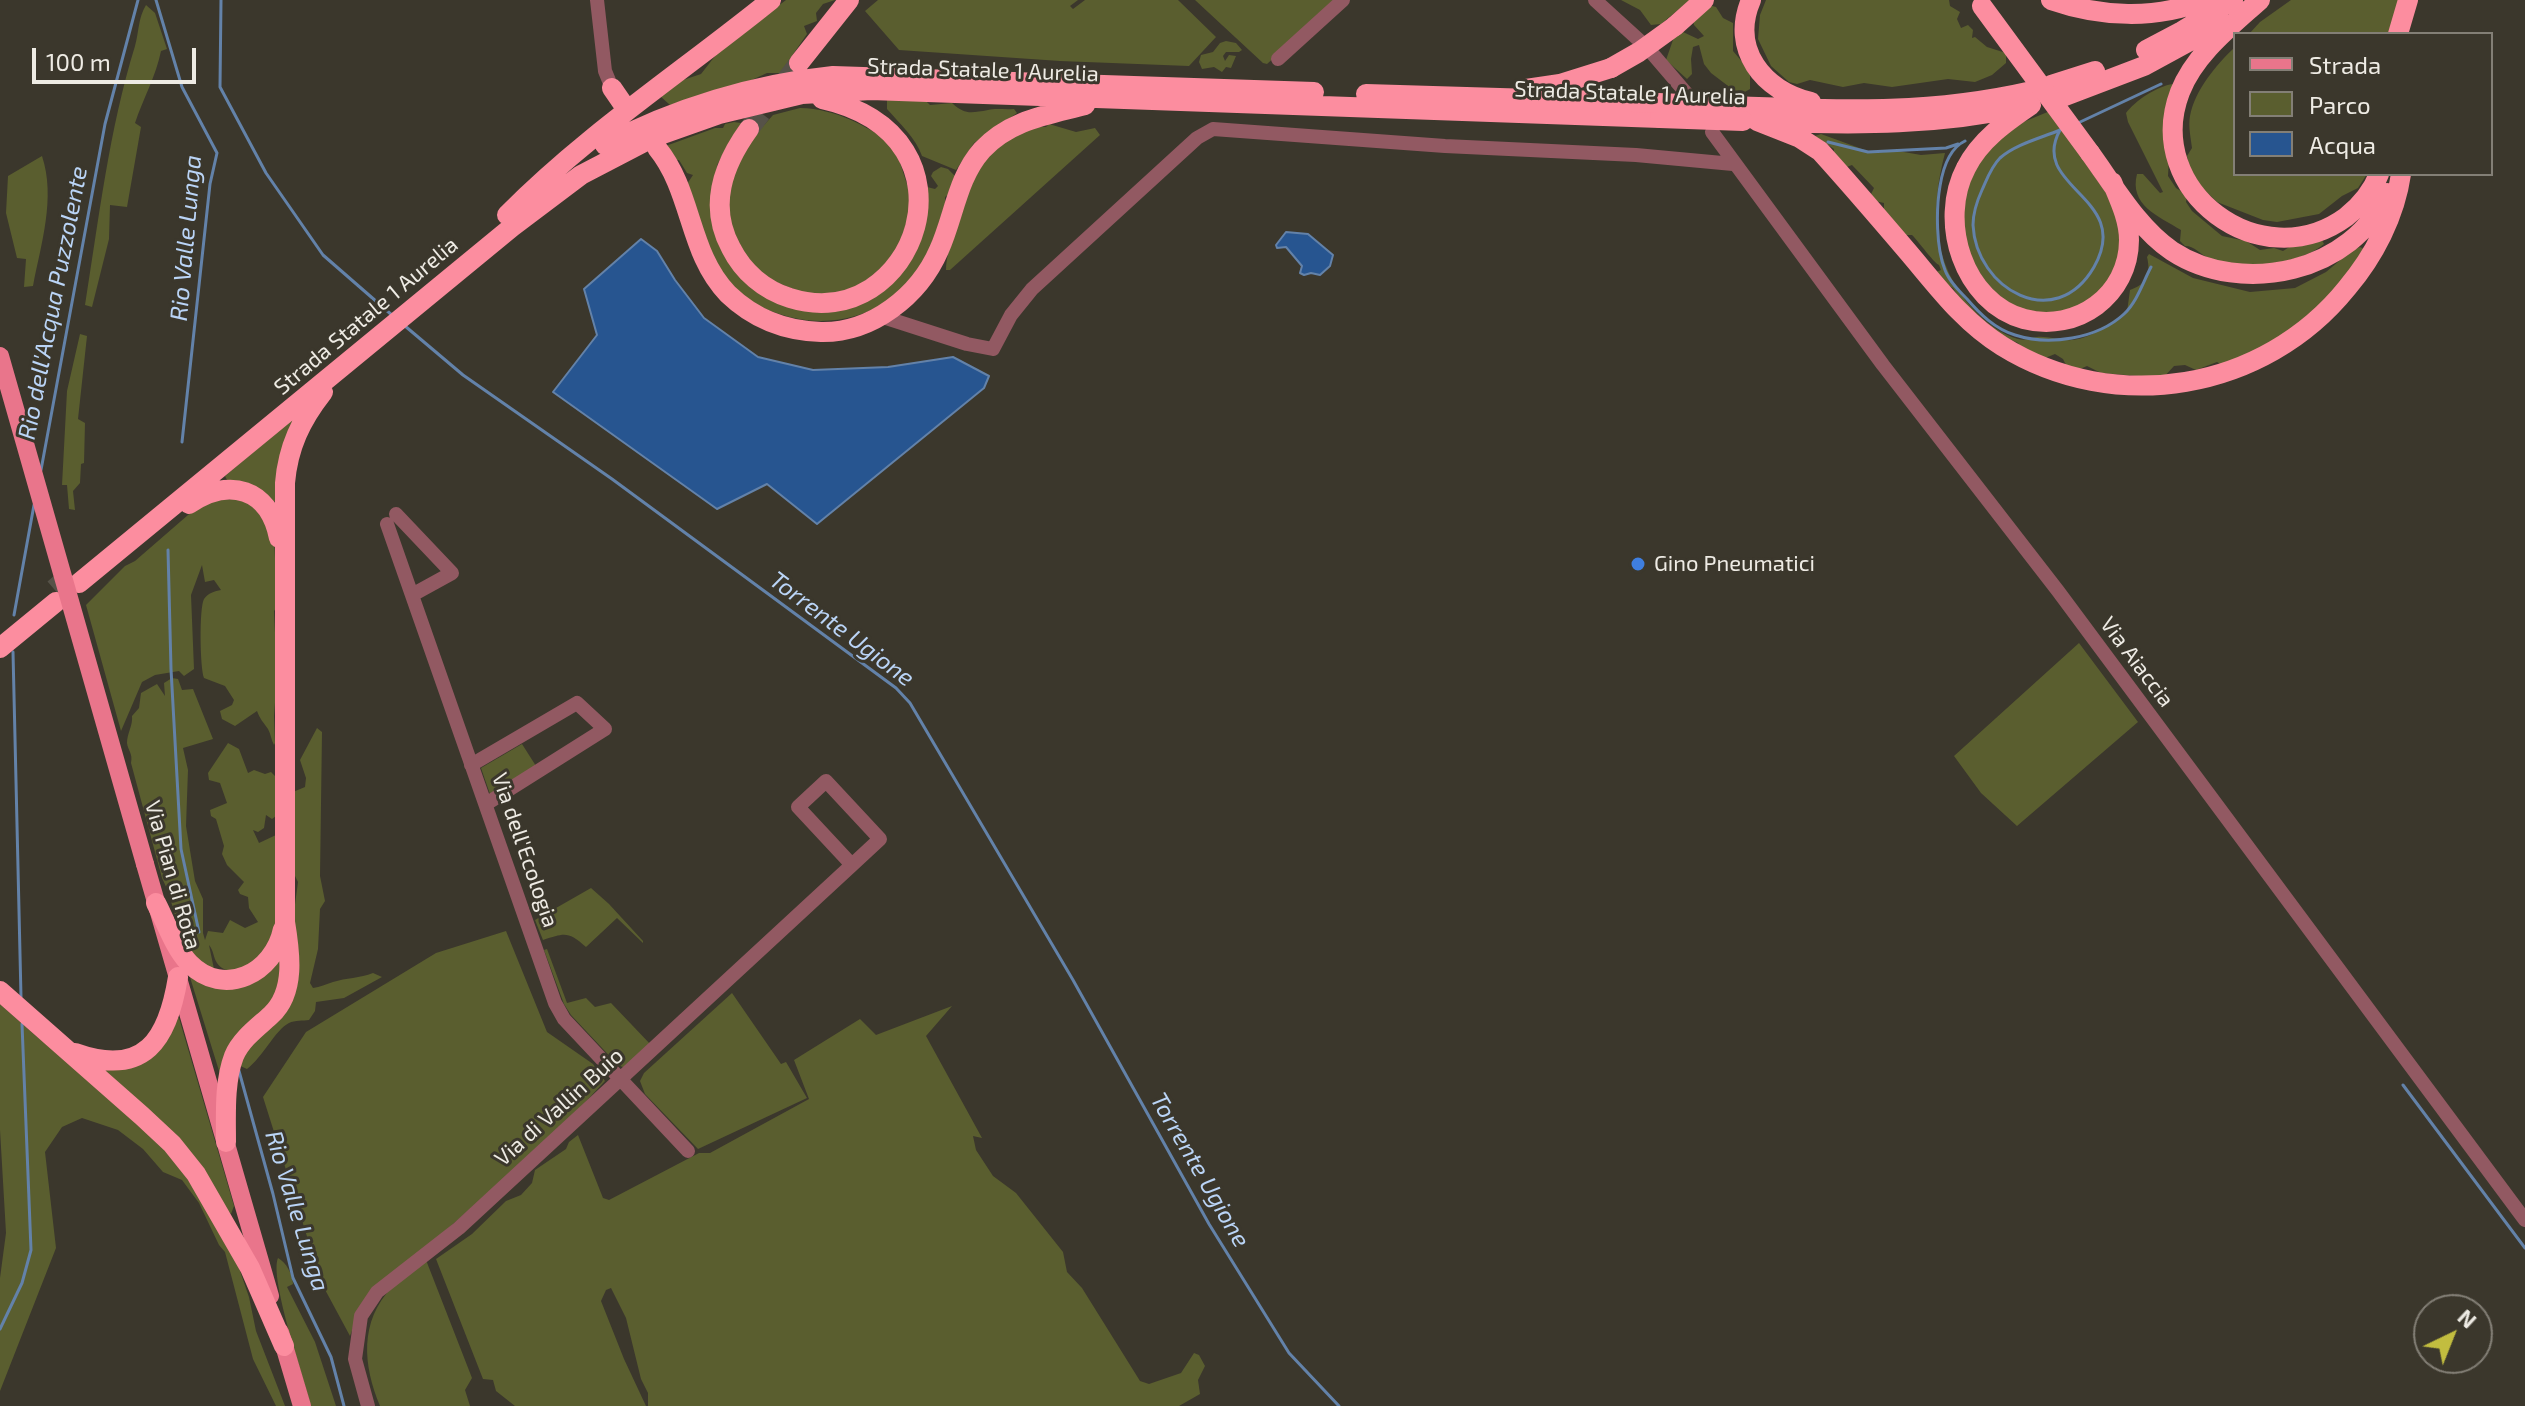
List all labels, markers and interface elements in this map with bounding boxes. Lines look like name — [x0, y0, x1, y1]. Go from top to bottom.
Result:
scale bar — [36, 32, 200, 82]
legend — [2233, 32, 2493, 176]
text: 100 m — [46, 47, 111, 76]
text: Strada — [2309, 50, 2381, 79]
street label: Strada Statale 1 Aurelia — [867, 53, 1099, 87]
street label: Strada Statale 1 Aurelia — [1514, 76, 1746, 110]
text: Parco — [2309, 90, 2371, 119]
text: Acqua — [2309, 130, 2376, 159]
water label: Rio Valle Lunga — [164, 154, 208, 322]
water label: Rio dell'Acqua Puzzolente — [12, 164, 94, 442]
street label: Strada Statale 1 Aurelia — [269, 231, 463, 401]
place label: Gino Pneumatici — [1654, 551, 1815, 577]
marker: Gino Pneumatici — [1629, 555, 1647, 573]
water label: Torrente Ugione — [764, 565, 920, 693]
street label: Via Aiaccia — [2095, 612, 2179, 712]
street label: Via dell'Ecologia — [486, 769, 564, 931]
street label: Via Pian di Rota — [139, 798, 207, 952]
street label: Via di Vallin Buio — [489, 1042, 629, 1172]
water label: Torrente Ugione — [1144, 1088, 1256, 1252]
water label: Rio Valle Lunga — [259, 1127, 335, 1295]
north arrow — [2413, 1294, 2493, 1374]
text: N — [2453, 1303, 2483, 1333]

